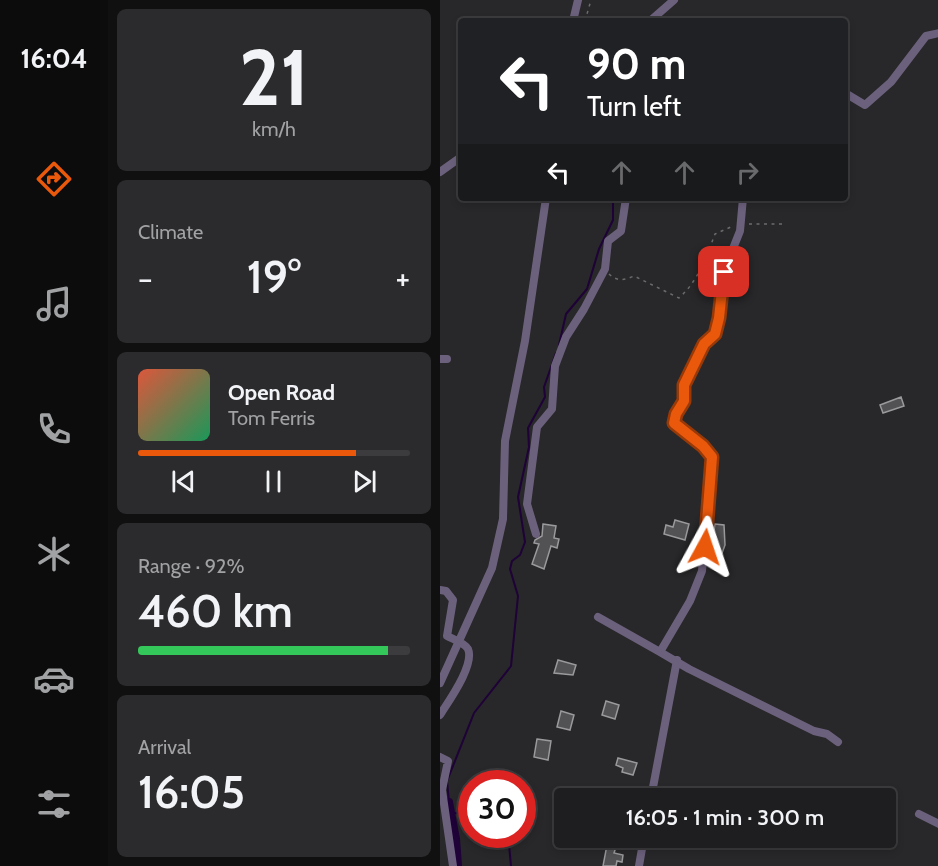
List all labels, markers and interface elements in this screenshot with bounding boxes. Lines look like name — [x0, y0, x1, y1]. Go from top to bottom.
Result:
text: 21 — [239, 30, 309, 125]
text: 90 m — [587, 38, 686, 90]
text: 16:04 — [21, 42, 87, 75]
icon: left — [488, 42, 566, 120]
text: Turn left — [587, 90, 681, 123]
text: km/h — [252, 117, 296, 141]
icon: left — [542, 156, 575, 189]
icon: ahead — [605, 156, 638, 189]
icon: ahead — [668, 156, 701, 189]
icon: right — [731, 156, 764, 189]
icon: directions — [33, 158, 75, 200]
text: Climate — [138, 220, 203, 244]
pin — [698, 246, 749, 297]
text: 19° — [247, 250, 301, 304]
icon: arrive — [707, 255, 740, 288]
text: − — [138, 258, 153, 298]
text: + — [395, 258, 410, 298]
icon: music — [33, 283, 75, 325]
text: Open Road — [228, 379, 335, 406]
text: Tom Ferris — [228, 406, 315, 430]
icon: phone — [33, 408, 75, 450]
icon: previous — [167, 465, 200, 498]
icon: pause — [257, 465, 290, 498]
icon: next — [348, 465, 381, 498]
position arrow — [673, 515, 737, 579]
icon: climate — [33, 533, 75, 575]
text: Range · 92% — [138, 554, 245, 578]
text: 460 km — [138, 584, 293, 638]
icon: car — [33, 658, 75, 700]
text: Arrival — [138, 735, 191, 759]
text: 16:05 — [138, 765, 245, 819]
speed limit sign: 30 — [458, 770, 536, 848]
icon: filters — [33, 783, 75, 825]
text: 16:05 · 1 min · 300 m — [626, 804, 824, 831]

